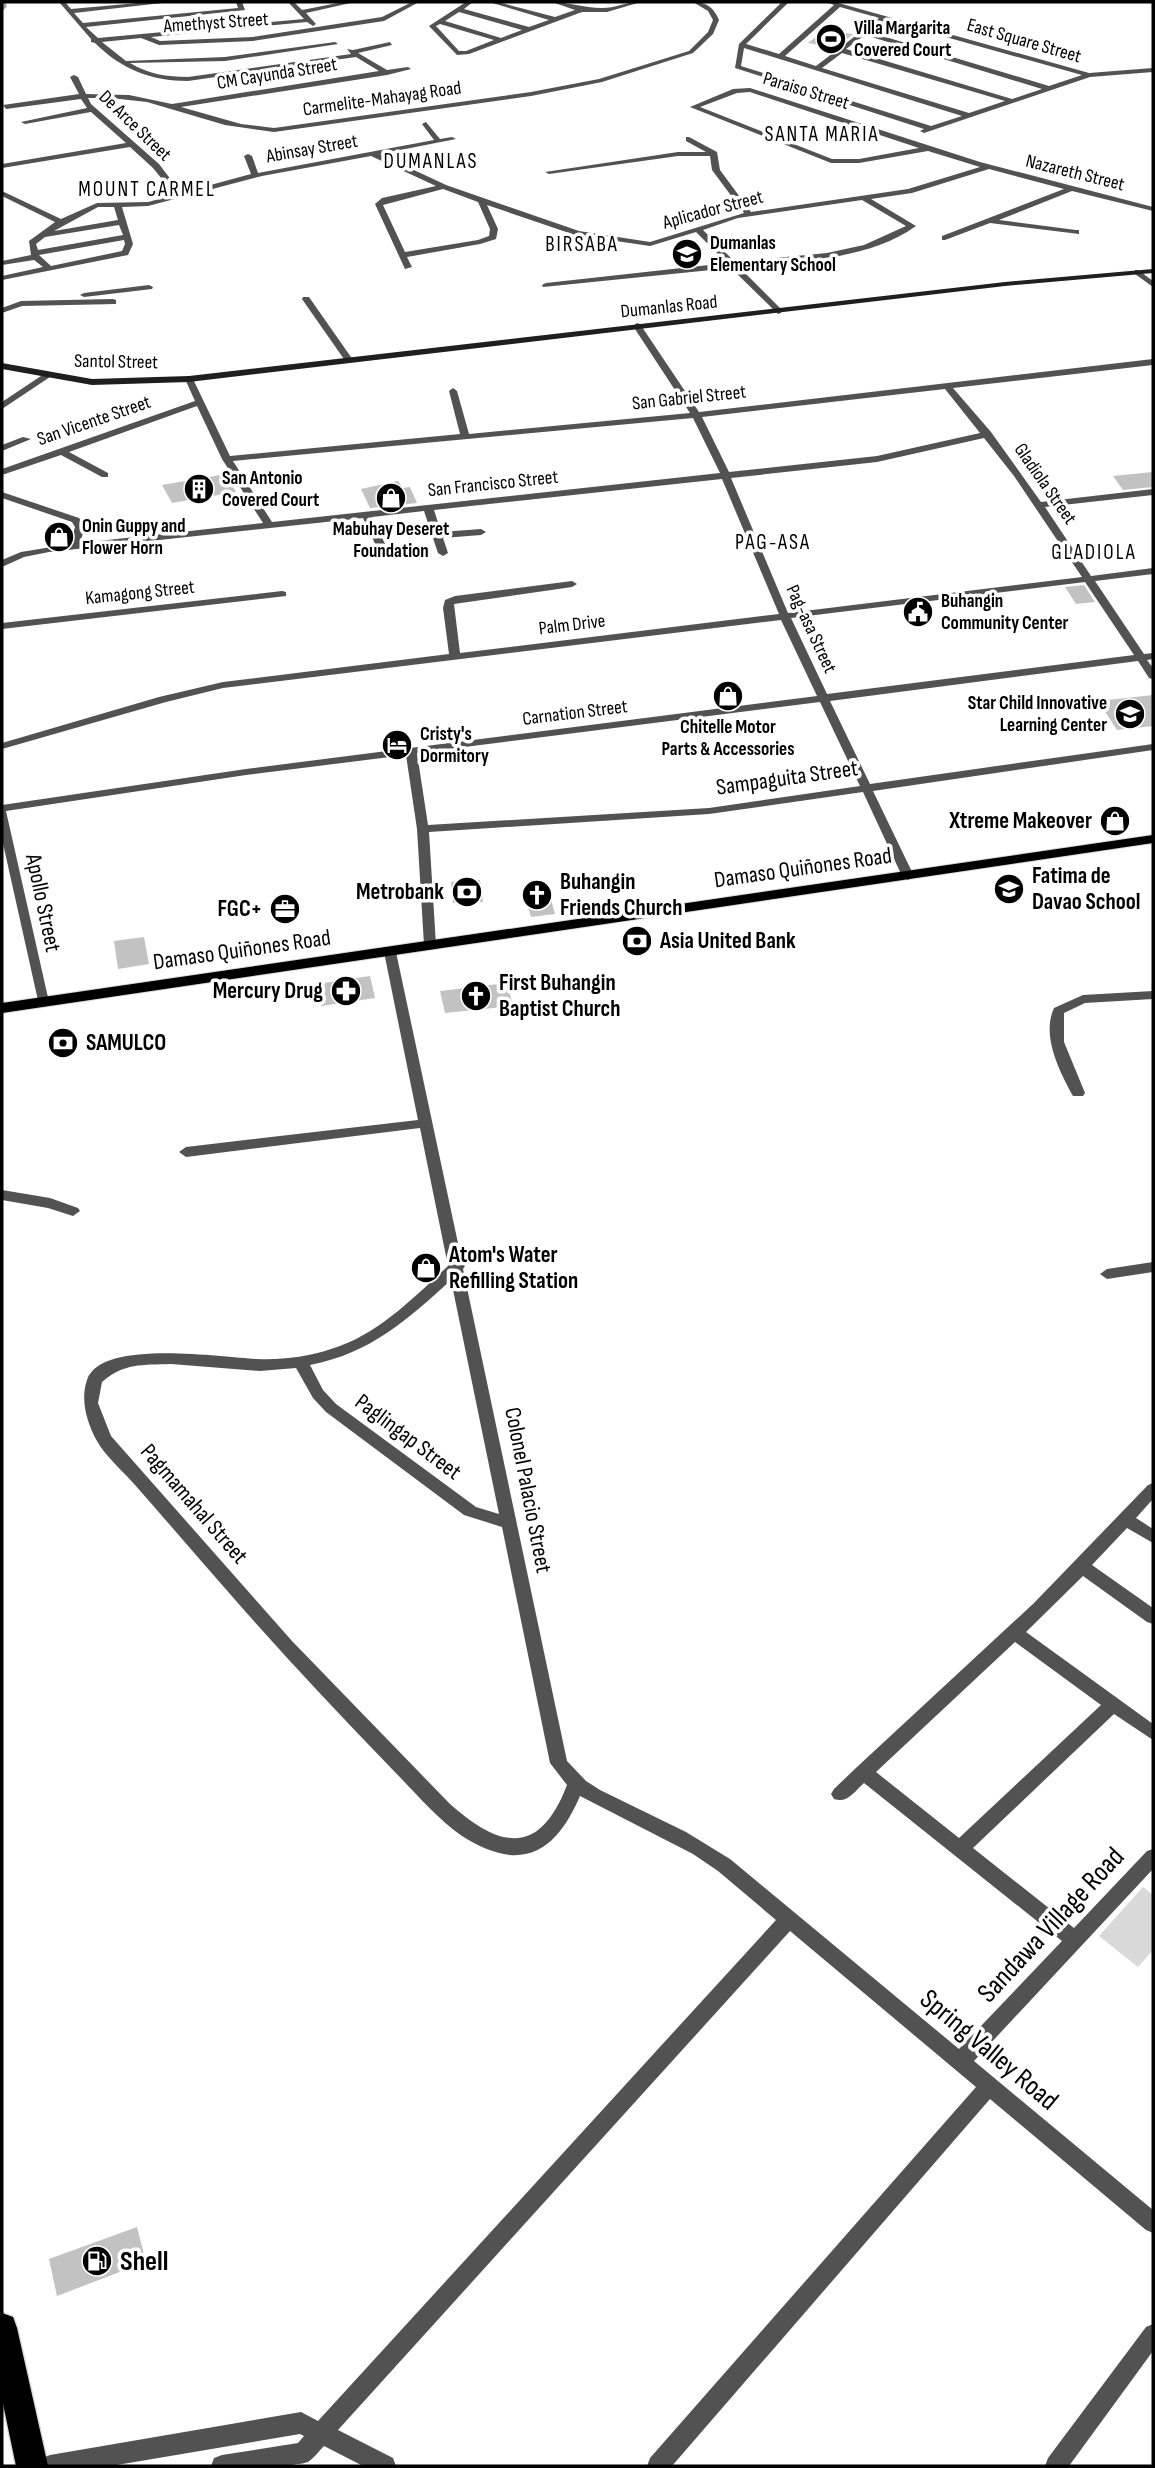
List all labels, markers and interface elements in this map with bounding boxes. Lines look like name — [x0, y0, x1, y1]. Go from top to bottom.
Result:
street label: Amethyst Street — [162, 8, 269, 38]
street label: East Square Street — [964, 14, 1084, 68]
place label: Villa Margarita Covered Court — [854, 17, 951, 62]
sports icon: Villa Margarita Covered Court — [814, 22, 848, 56]
street label: CM Cayunda Street — [215, 53, 339, 95]
street label: Paraiso Street — [760, 67, 852, 115]
street label: Carmelite-Mahayag Road — [301, 76, 463, 122]
street label: De Arce Street — [94, 86, 176, 166]
district label: SANTA MARIA — [764, 122, 880, 147]
street label: Abinsay Street — [264, 130, 360, 169]
district label: DUMANLAS — [384, 149, 478, 174]
street label: Nazareth Street — [1023, 150, 1127, 196]
district label: MOUNT CARMEL — [78, 177, 216, 202]
street label: Aplicador Street — [659, 186, 766, 235]
district label: BIRSABA — [545, 232, 619, 257]
place label: Dumanlas Elementary School — [710, 232, 836, 277]
school or university icon: Dumanlas Elementary School — [670, 237, 704, 271]
street label: Dumanlas Road — [619, 290, 719, 324]
street label: Santol Street — [74, 350, 158, 374]
street label: San Gabriel Street — [631, 381, 747, 415]
street label: San Vicente Street — [34, 391, 154, 451]
street label: Gladiola Street — [1009, 439, 1081, 529]
street label: San Francisco Street — [427, 466, 559, 502]
place label: San Antonio Covered Court — [222, 467, 319, 512]
building icon: San Antonio Covered Court — [182, 472, 216, 506]
shop icon: Mabuhay Deseret Foundation — [374, 481, 408, 515]
place label: Onin Guppy and Flower Horn — [82, 515, 186, 560]
place label: Mabuhay Deseret Foundation — [333, 518, 449, 563]
shop icon: Onin Guppy and Flower Horn — [42, 520, 76, 554]
district label: PAG-ASA — [735, 530, 811, 555]
district label: GLADIOLA — [1051, 540, 1137, 565]
street label: Kamagong Street — [84, 576, 196, 610]
street label: Pag-asa Street — [781, 581, 841, 677]
place label: Buhangin Community Center — [941, 590, 1069, 635]
public building icon: Buhangin Community Center — [901, 595, 935, 629]
street label: Palm Drive — [537, 610, 607, 640]
shop icon: Chitelle Motor Parts & Accessories — [711, 679, 745, 713]
place label: Star Child Innovative Learning Center — [968, 692, 1107, 737]
street label: Carnation Street — [521, 695, 629, 731]
school or university icon: Star Child Innovative Learning Center — [1113, 697, 1147, 731]
place label: Chitelle Motor Parts & Accessories — [661, 716, 795, 761]
place label: Cristy's Dormitory — [420, 723, 489, 768]
hotel icon: Cristy's Dormitory — [380, 728, 414, 762]
street label: Sampaguita Street — [714, 754, 860, 802]
shop icon: Xtreme Makeover — [1098, 804, 1132, 838]
place label: Xtreme Makeover — [948, 807, 1092, 835]
street label: Damaso Quiñones Road — [712, 842, 894, 894]
street label: Apollo Street — [19, 850, 67, 955]
place label: Fatima de Davao School — [1032, 862, 1140, 916]
place label: Buhangin Friends Church — [560, 868, 683, 922]
school or university icon: Fatima de Davao School — [992, 872, 1026, 906]
bank icon: Metrobank — [450, 875, 484, 909]
place label: Metrobank — [356, 878, 444, 906]
church icon: Buhangin Friends Church — [520, 878, 554, 912]
office icon: FGC+ — [268, 892, 302, 926]
place label: FGC+ — [218, 895, 262, 923]
street label: Damaso Quiñones Road — [151, 924, 333, 976]
bank icon: Asia United Bank — [620, 924, 654, 958]
place label: Asia United Bank — [659, 927, 796, 955]
place label: First Buhangin Baptist Church — [499, 969, 621, 1023]
pharmacy icon: Mercury Drug — [329, 974, 363, 1008]
place label: Mercury Drug — [213, 977, 323, 1005]
church icon: First Buhangin Baptist Church — [459, 979, 493, 1013]
bank icon: SAMULCO — [46, 1026, 80, 1060]
place label: SAMULCO — [86, 1029, 166, 1057]
place label: Atom's Water Refilling Station — [448, 1241, 578, 1295]
shop icon: Atom's Water Refilling Station — [409, 1251, 443, 1285]
street label: Paglingap Street — [349, 1388, 467, 1486]
street label: Colonel Palacio Street — [498, 1405, 558, 1575]
street label: Pagmamahal Street — [134, 1438, 254, 1570]
street label: Sandawa Village Road — [971, 1841, 1131, 2009]
street label: Spring Valley Road — [913, 1983, 1065, 2117]
fuel station icon: Shell — [80, 2244, 114, 2278]
place label: Shell — [120, 2245, 168, 2278]

